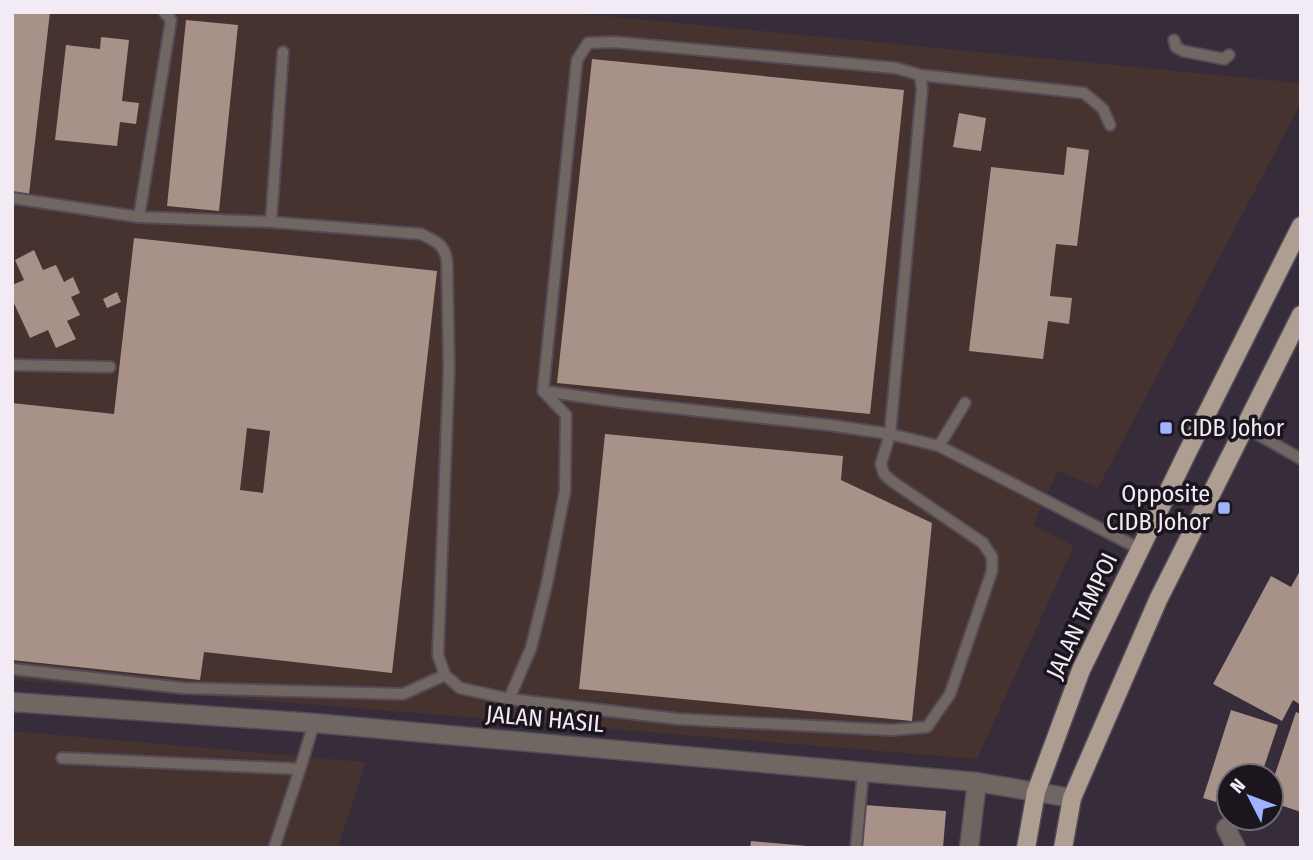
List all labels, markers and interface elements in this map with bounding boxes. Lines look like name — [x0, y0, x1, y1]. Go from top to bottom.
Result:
place label: CIDB Johor — [1180, 414, 1285, 442]
marker: CIDB Johor — [1158, 420, 1174, 436]
place label: Opposite CIDB Johor — [1106, 480, 1211, 536]
marker: Opposite CIDB Johor — [1216, 500, 1232, 516]
street label: JALAN TAMPOI — [1041, 548, 1123, 684]
street label: JALAN HASIL — [485, 700, 606, 738]
north arrow — [1215, 762, 1285, 832]
text: N — [1225, 774, 1250, 798]

